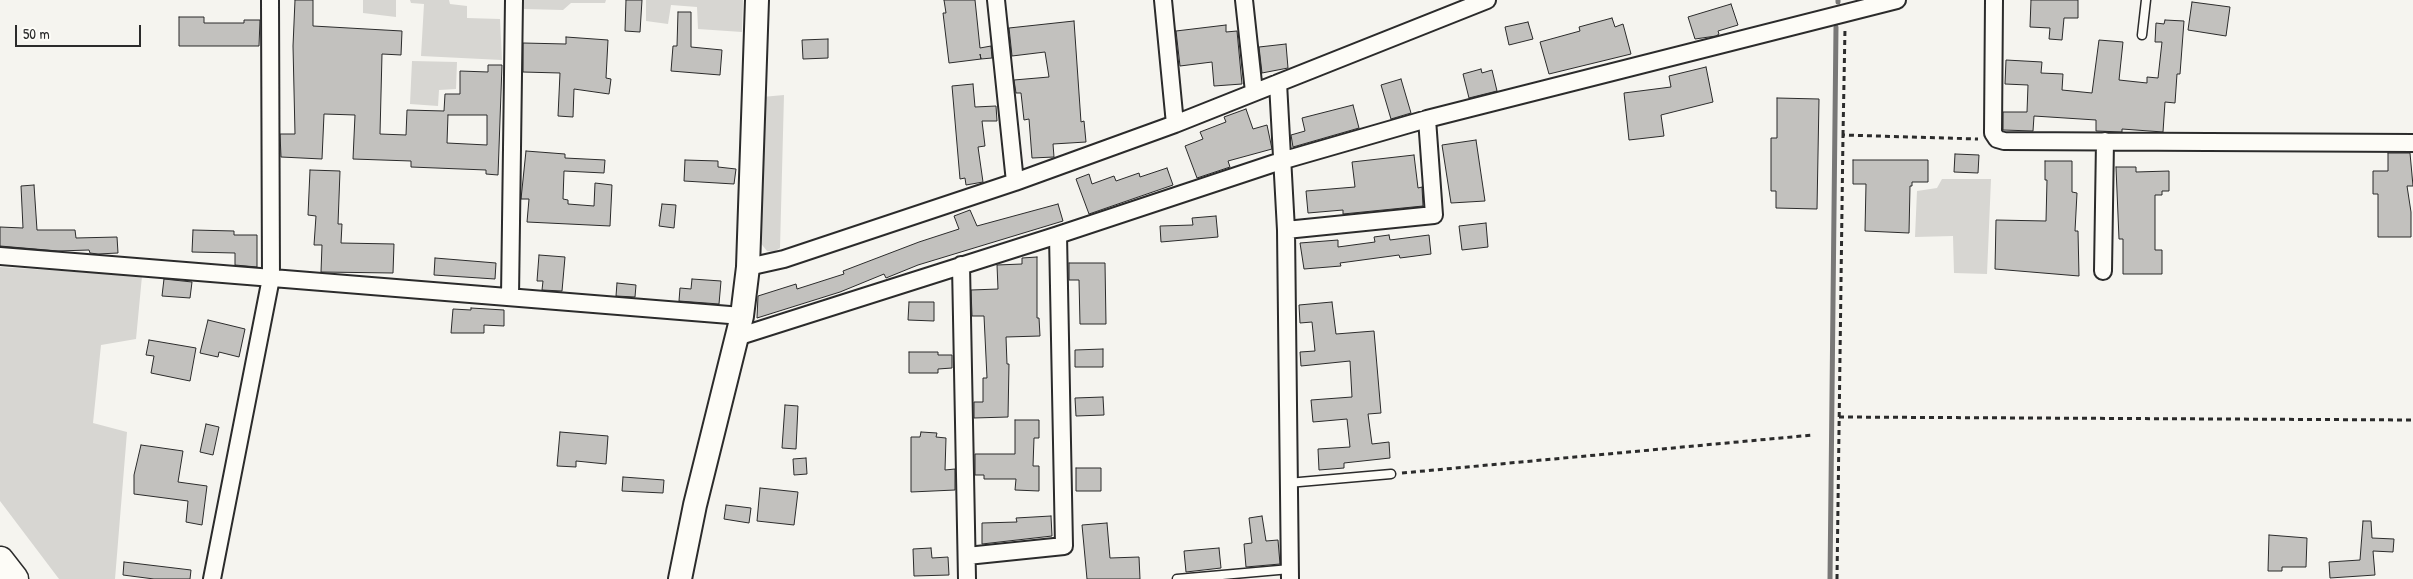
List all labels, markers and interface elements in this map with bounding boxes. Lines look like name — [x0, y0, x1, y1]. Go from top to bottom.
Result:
scale bar — [18, 15, 144, 47]
text: 50 m — [23, 23, 50, 44]

